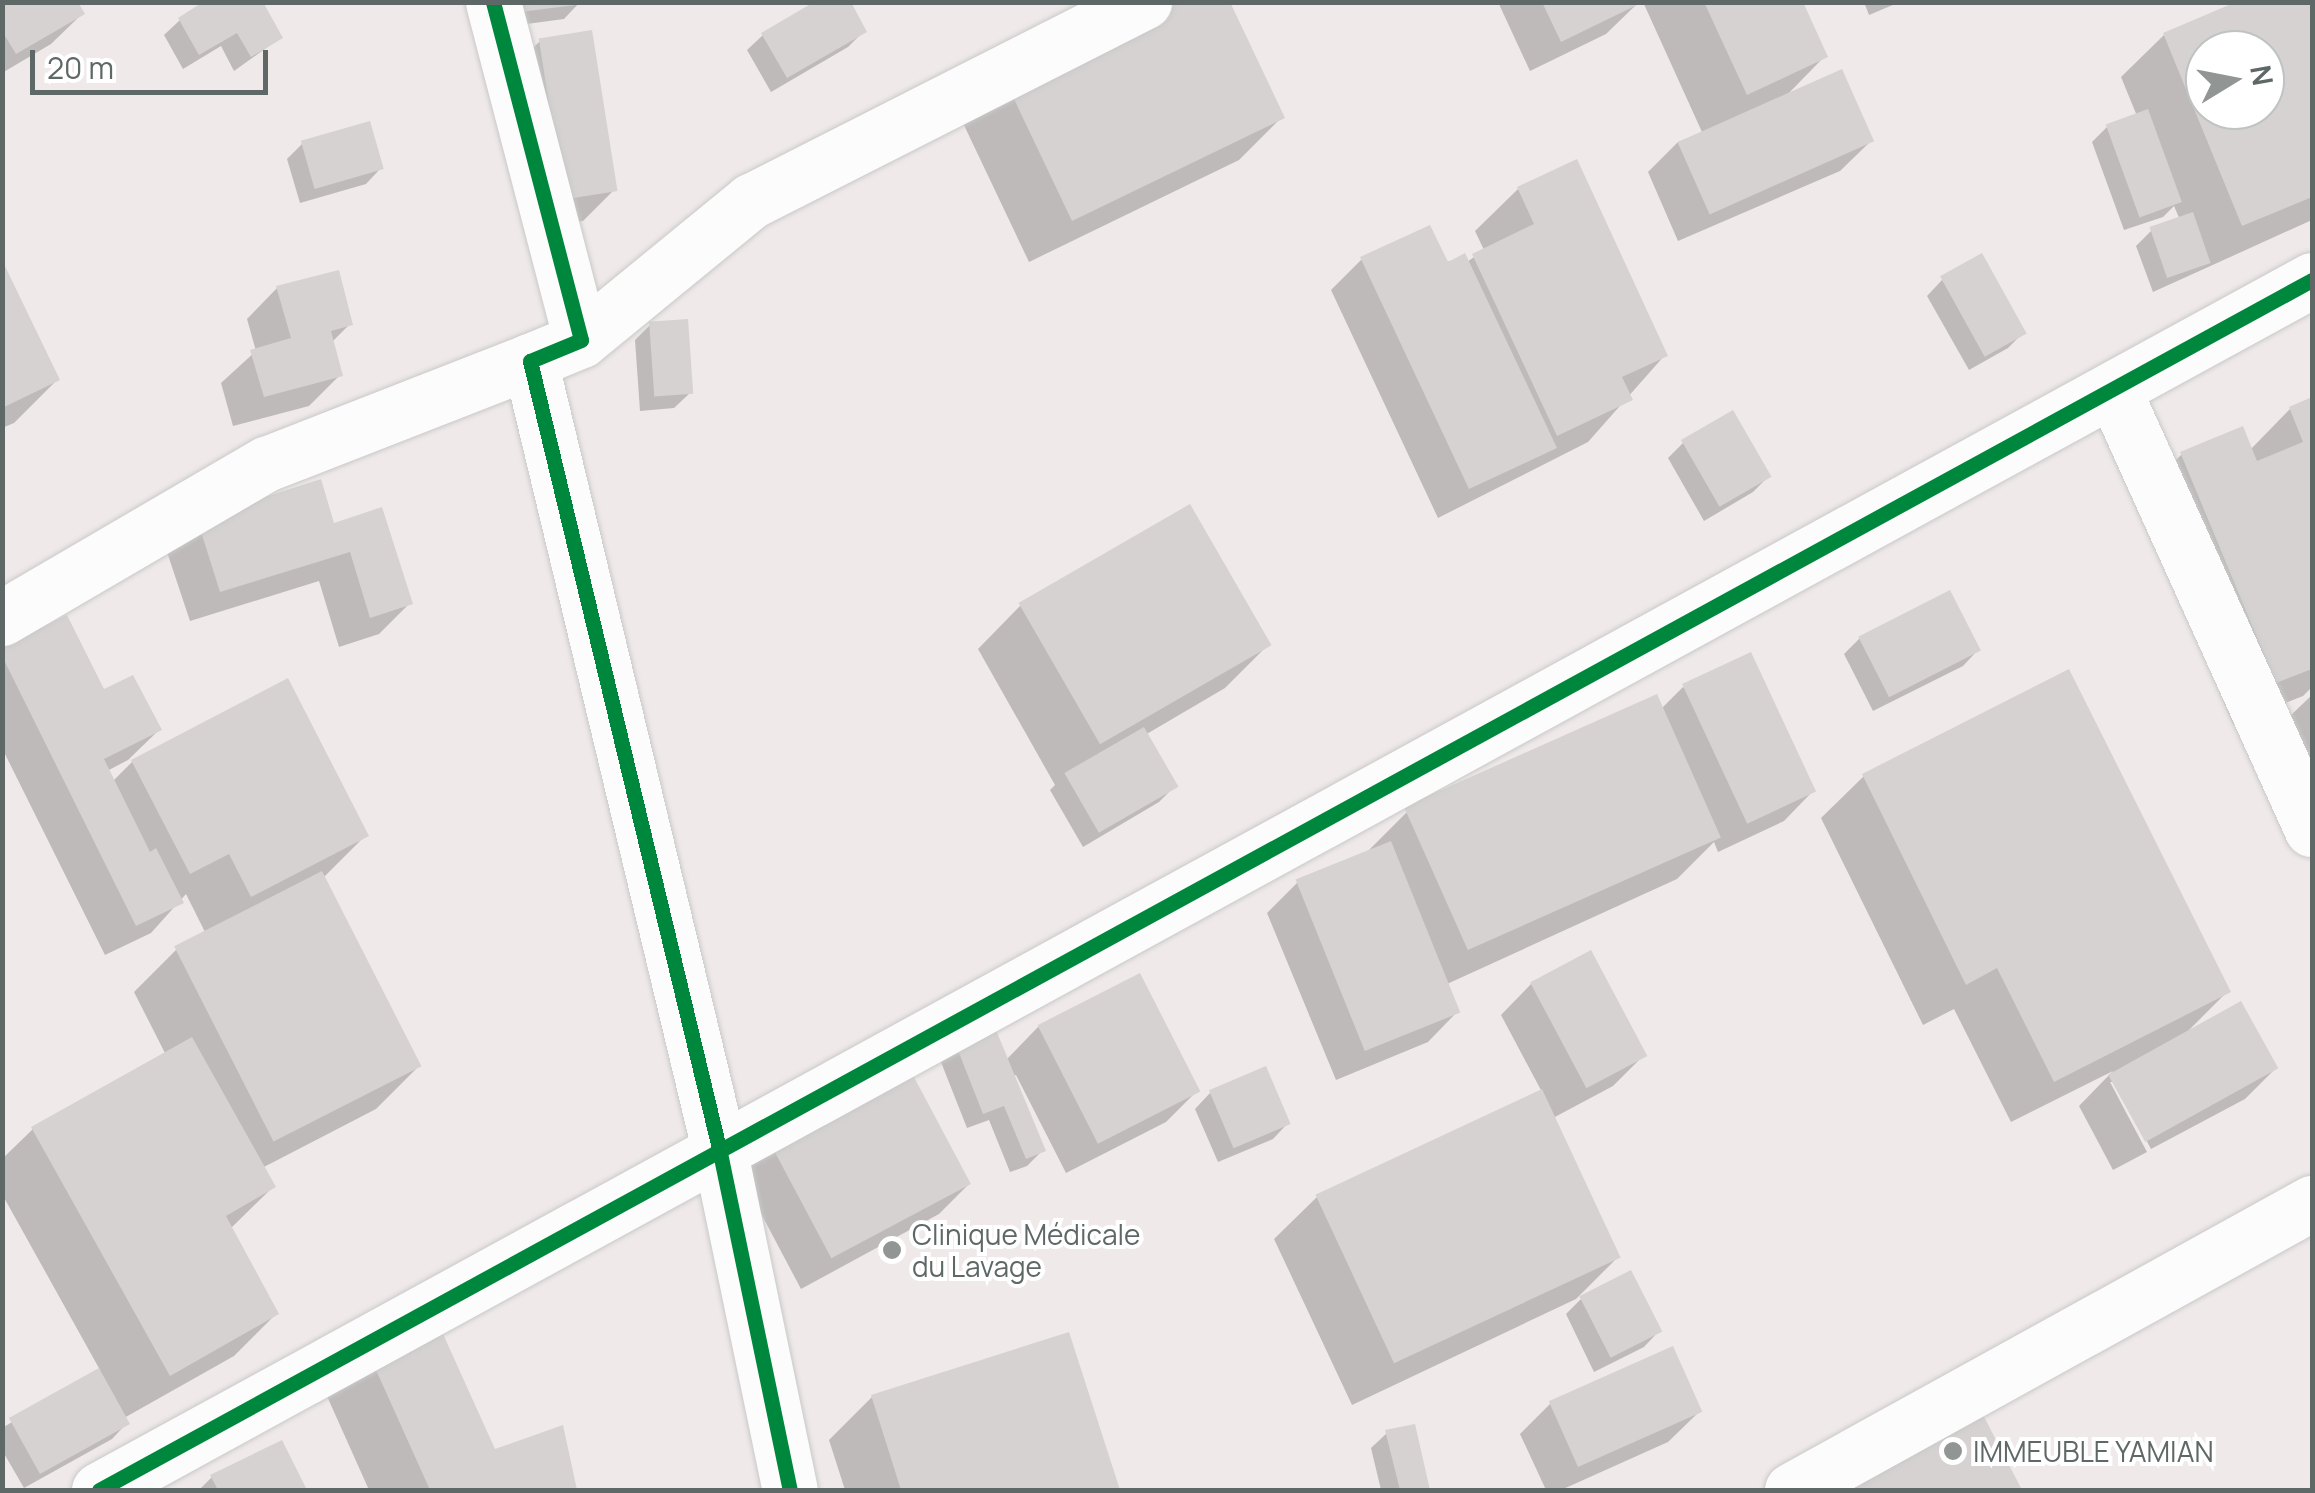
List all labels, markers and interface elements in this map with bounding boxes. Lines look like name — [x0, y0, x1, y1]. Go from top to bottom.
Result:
scale bar — [35, 30, 272, 92]
north arrow — [2185, 30, 2285, 130]
text: 20 m — [47, 47, 114, 88]
text: N — [2242, 62, 2283, 88]
place label: Clinique Médicale du Lavage — [912, 1217, 1140, 1283]
marker: Clinique Médicale du Lavage — [881, 1239, 903, 1261]
place label: IMMEUBLE YAMIAN — [1973, 1434, 2214, 1468]
marker: IMMEUBLE YAMIAN — [1942, 1440, 1964, 1462]

